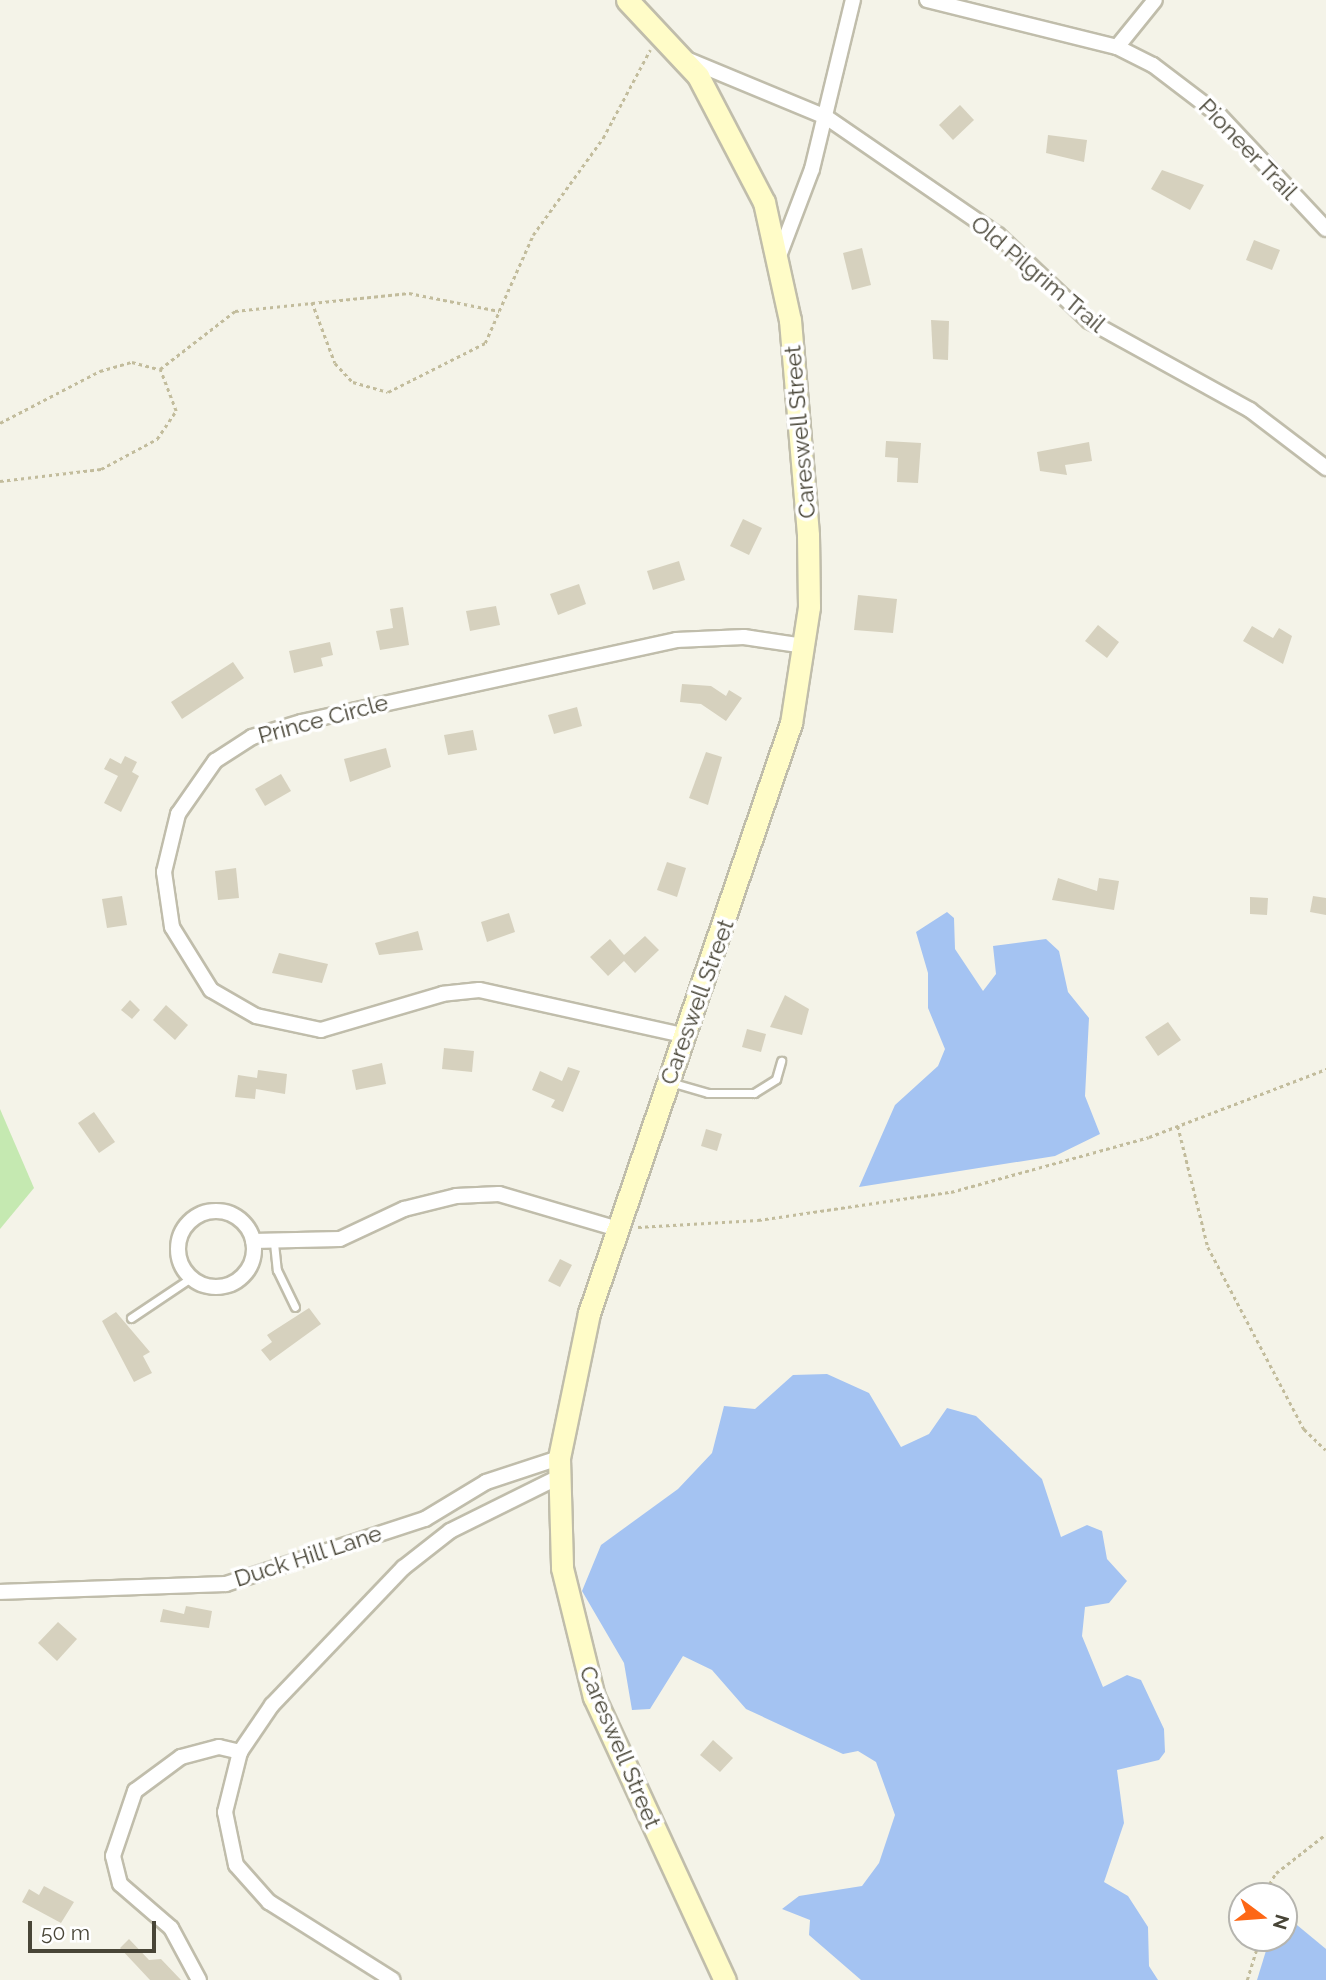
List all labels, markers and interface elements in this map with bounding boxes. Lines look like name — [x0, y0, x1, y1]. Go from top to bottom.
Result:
street label: Pioneer Trail — [1193, 92, 1303, 206]
street label: Old Pilgrim Trail — [965, 210, 1111, 338]
street label: Careswell Street — [779, 344, 821, 520]
street label: Prince Circle — [255, 688, 391, 750]
street label: Careswell Street — [654, 915, 740, 1089]
street label: Duck Hill Lane — [231, 1519, 385, 1593]
street label: Careswell Street — [573, 1661, 667, 1833]
north arrow — [1228, 1882, 1298, 1952]
scale bar — [32, 1906, 159, 1950]
text: N — [1269, 1912, 1294, 1932]
text: 50 m — [41, 1920, 90, 1945]

